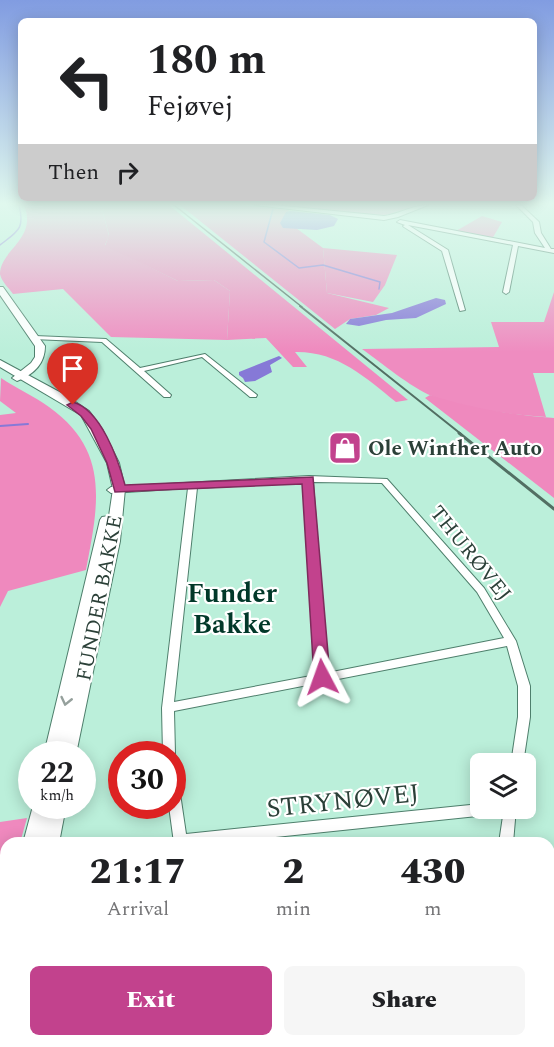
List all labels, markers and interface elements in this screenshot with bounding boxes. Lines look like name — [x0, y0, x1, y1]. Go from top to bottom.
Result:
text: 180 m — [147, 29, 266, 92]
icon: left — [48, 42, 126, 120]
text: Fejøvej — [147, 86, 233, 128]
text: Then — [48, 156, 99, 189]
icon: right — [111, 156, 144, 189]
pin — [47, 343, 98, 405]
icon: arrive — [56, 352, 89, 385]
shop icon: Ole Winther Auto — [327, 430, 363, 466]
place label: Ole Winther Auto — [368, 433, 542, 465]
street label: THURØVEJ — [421, 499, 519, 609]
street label: FUNDER BAKKE — [68, 512, 132, 684]
district label: Funder Bakke — [187, 573, 278, 646]
position arrow — [290, 645, 354, 709]
one-way arrow — [60, 696, 73, 706]
speed limit sign: 30 — [108, 741, 186, 819]
text: 22 — [40, 750, 74, 796]
map controls — [470, 753, 536, 819]
button: layers — [470, 753, 536, 819]
street label: STRYNØVEJ — [265, 773, 422, 829]
text: km/h — [40, 784, 74, 807]
text: 21:17 — [90, 845, 186, 900]
text: 2 — [283, 845, 304, 900]
text: 430 — [401, 845, 465, 900]
text: Arrival — [107, 894, 169, 924]
text: min — [276, 894, 311, 924]
text: m — [424, 894, 442, 924]
button: Exit — [30, 966, 272, 1035]
button: Share — [284, 966, 525, 1035]

